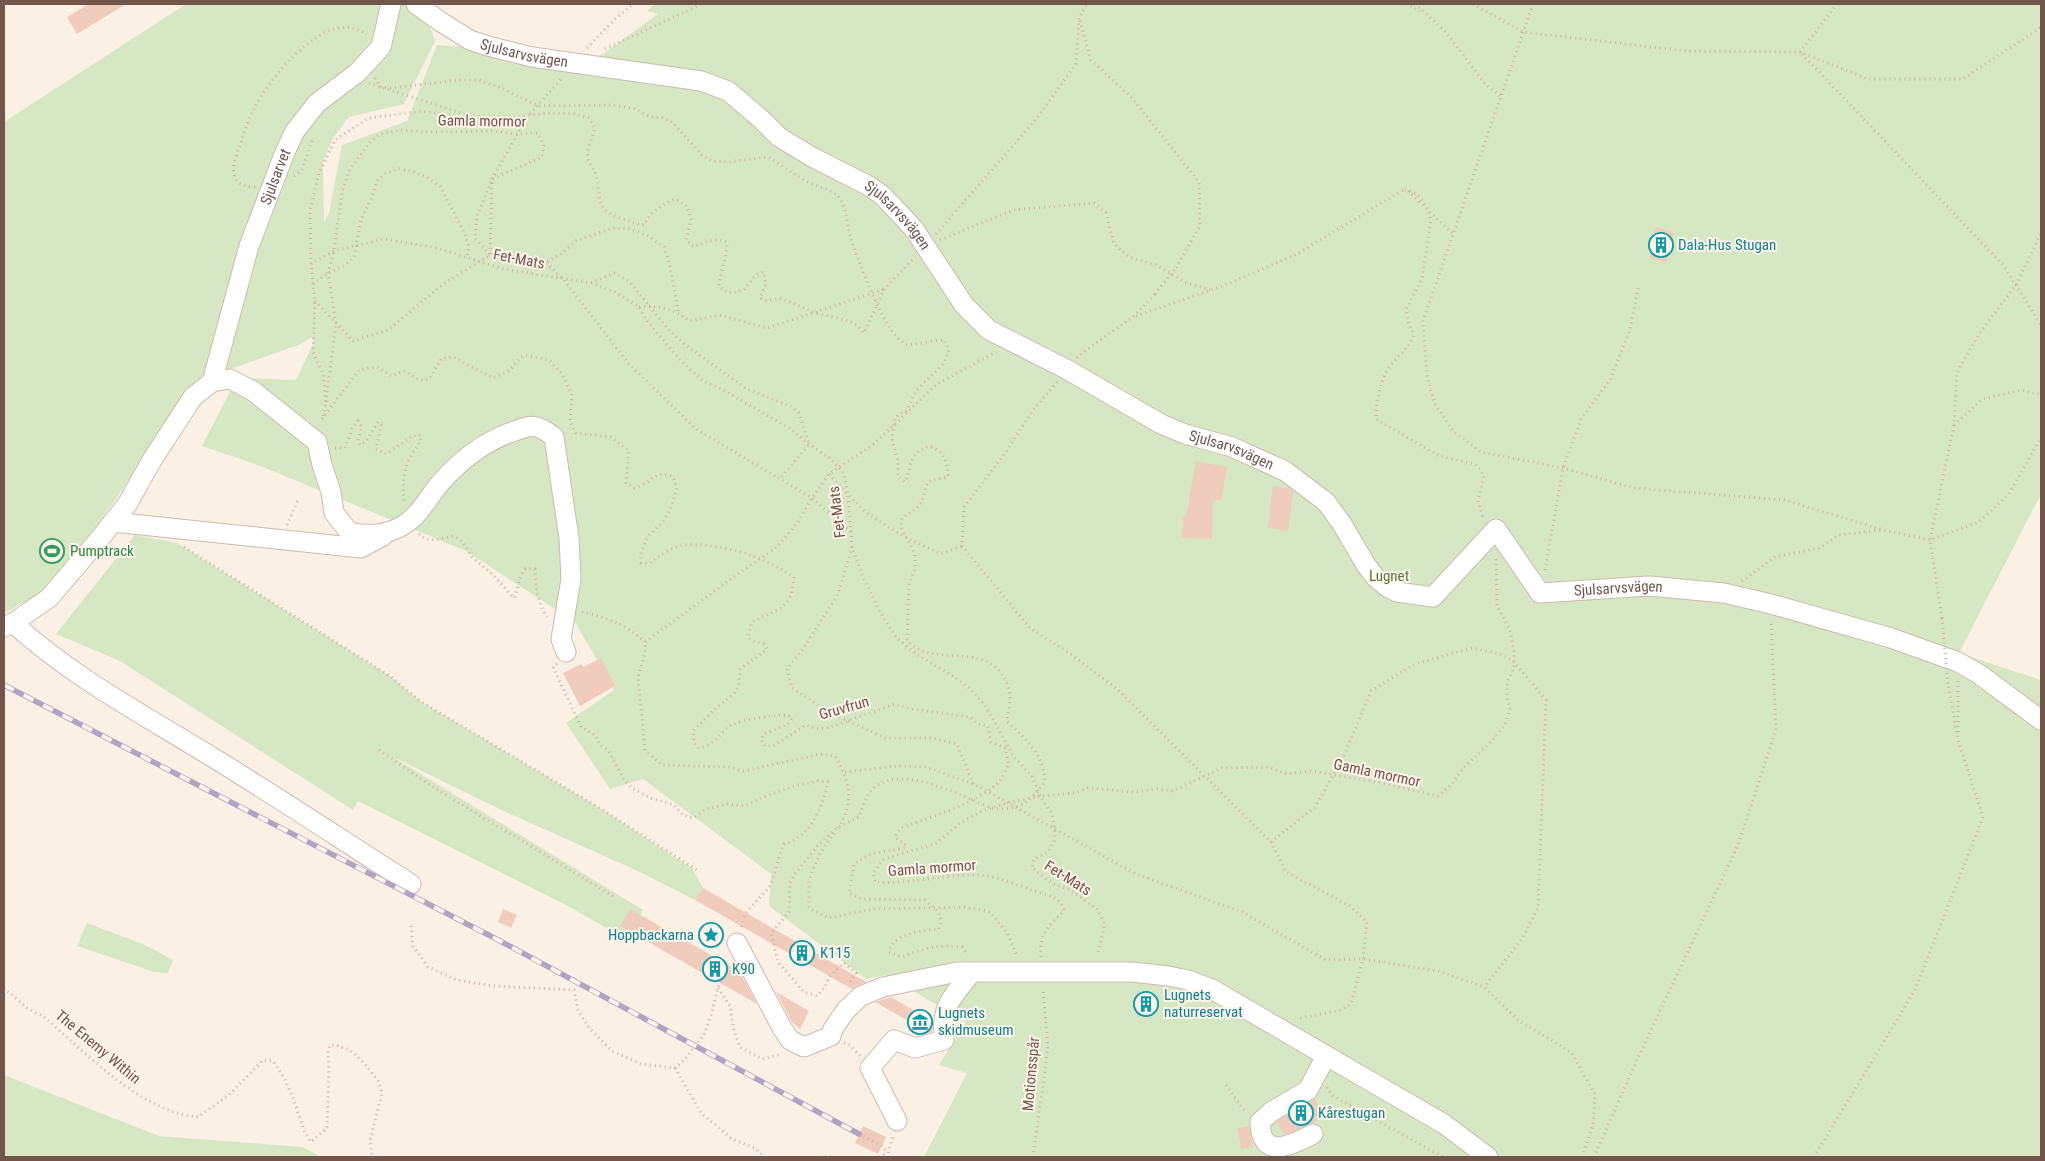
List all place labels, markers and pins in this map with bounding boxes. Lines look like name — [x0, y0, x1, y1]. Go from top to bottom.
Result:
building icon: Dala-Hus Stugan — [1648, 232, 1674, 258]
place label: Dala-Hus Stugan — [1678, 236, 1776, 254]
sports icon: Pumptrack — [39, 538, 65, 564]
place label: Pumptrack — [70, 542, 134, 560]
place icon: Hoppbackarna — [698, 922, 724, 948]
place label: Hoppbackarna — [608, 926, 694, 944]
building icon: K115 — [789, 940, 815, 966]
place label: K115 — [820, 944, 850, 962]
building icon: K90 — [702, 956, 728, 982]
place label: K90 — [732, 960, 755, 978]
place label: Lugnets naturreservat — [1164, 986, 1243, 1021]
building icon: Lugnets naturreservat — [1133, 991, 1159, 1017]
place label: Lugnets skidmuseum — [938, 1004, 1013, 1039]
museum icon: Lugnets skidmuseum — [907, 1009, 933, 1035]
building icon: Kårestugan — [1288, 1100, 1314, 1126]
place label: Kårestugan — [1318, 1104, 1385, 1122]

